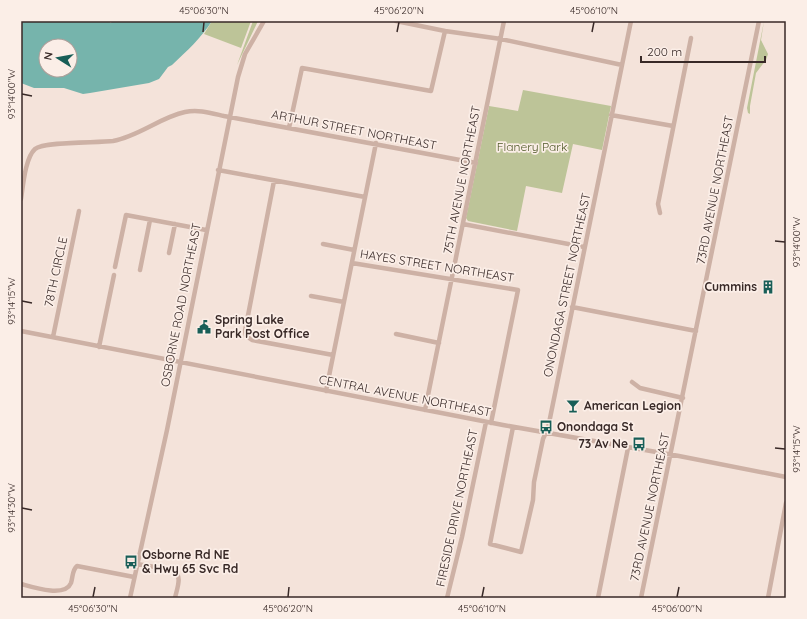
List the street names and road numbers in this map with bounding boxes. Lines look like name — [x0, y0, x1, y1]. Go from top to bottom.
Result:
street label: 75TH AVENUE NORTHEAST — [440, 104, 483, 255]
street label: ARTHUR STREET NORTHEAST — [270, 106, 438, 153]
street label: 73RD AVENUE NORTHEAST — [693, 114, 736, 266]
street label: ONONDAGA STREET NORTHEAST — [540, 191, 593, 378]
street label: OSBORNE ROAD NORTHEAST — [157, 222, 204, 388]
street label: 78TH CIRCLE — [41, 235, 70, 308]
street label: HAYES STREET NORTHEAST — [359, 246, 515, 285]
street label: CENTRAL AVENUE NORTHEAST — [318, 371, 493, 420]
street label: FIRESIDE DRIVE NORTHEAST — [432, 428, 481, 588]
street label: 73RD AVENUE NORTHEAST — [626, 431, 673, 583]

